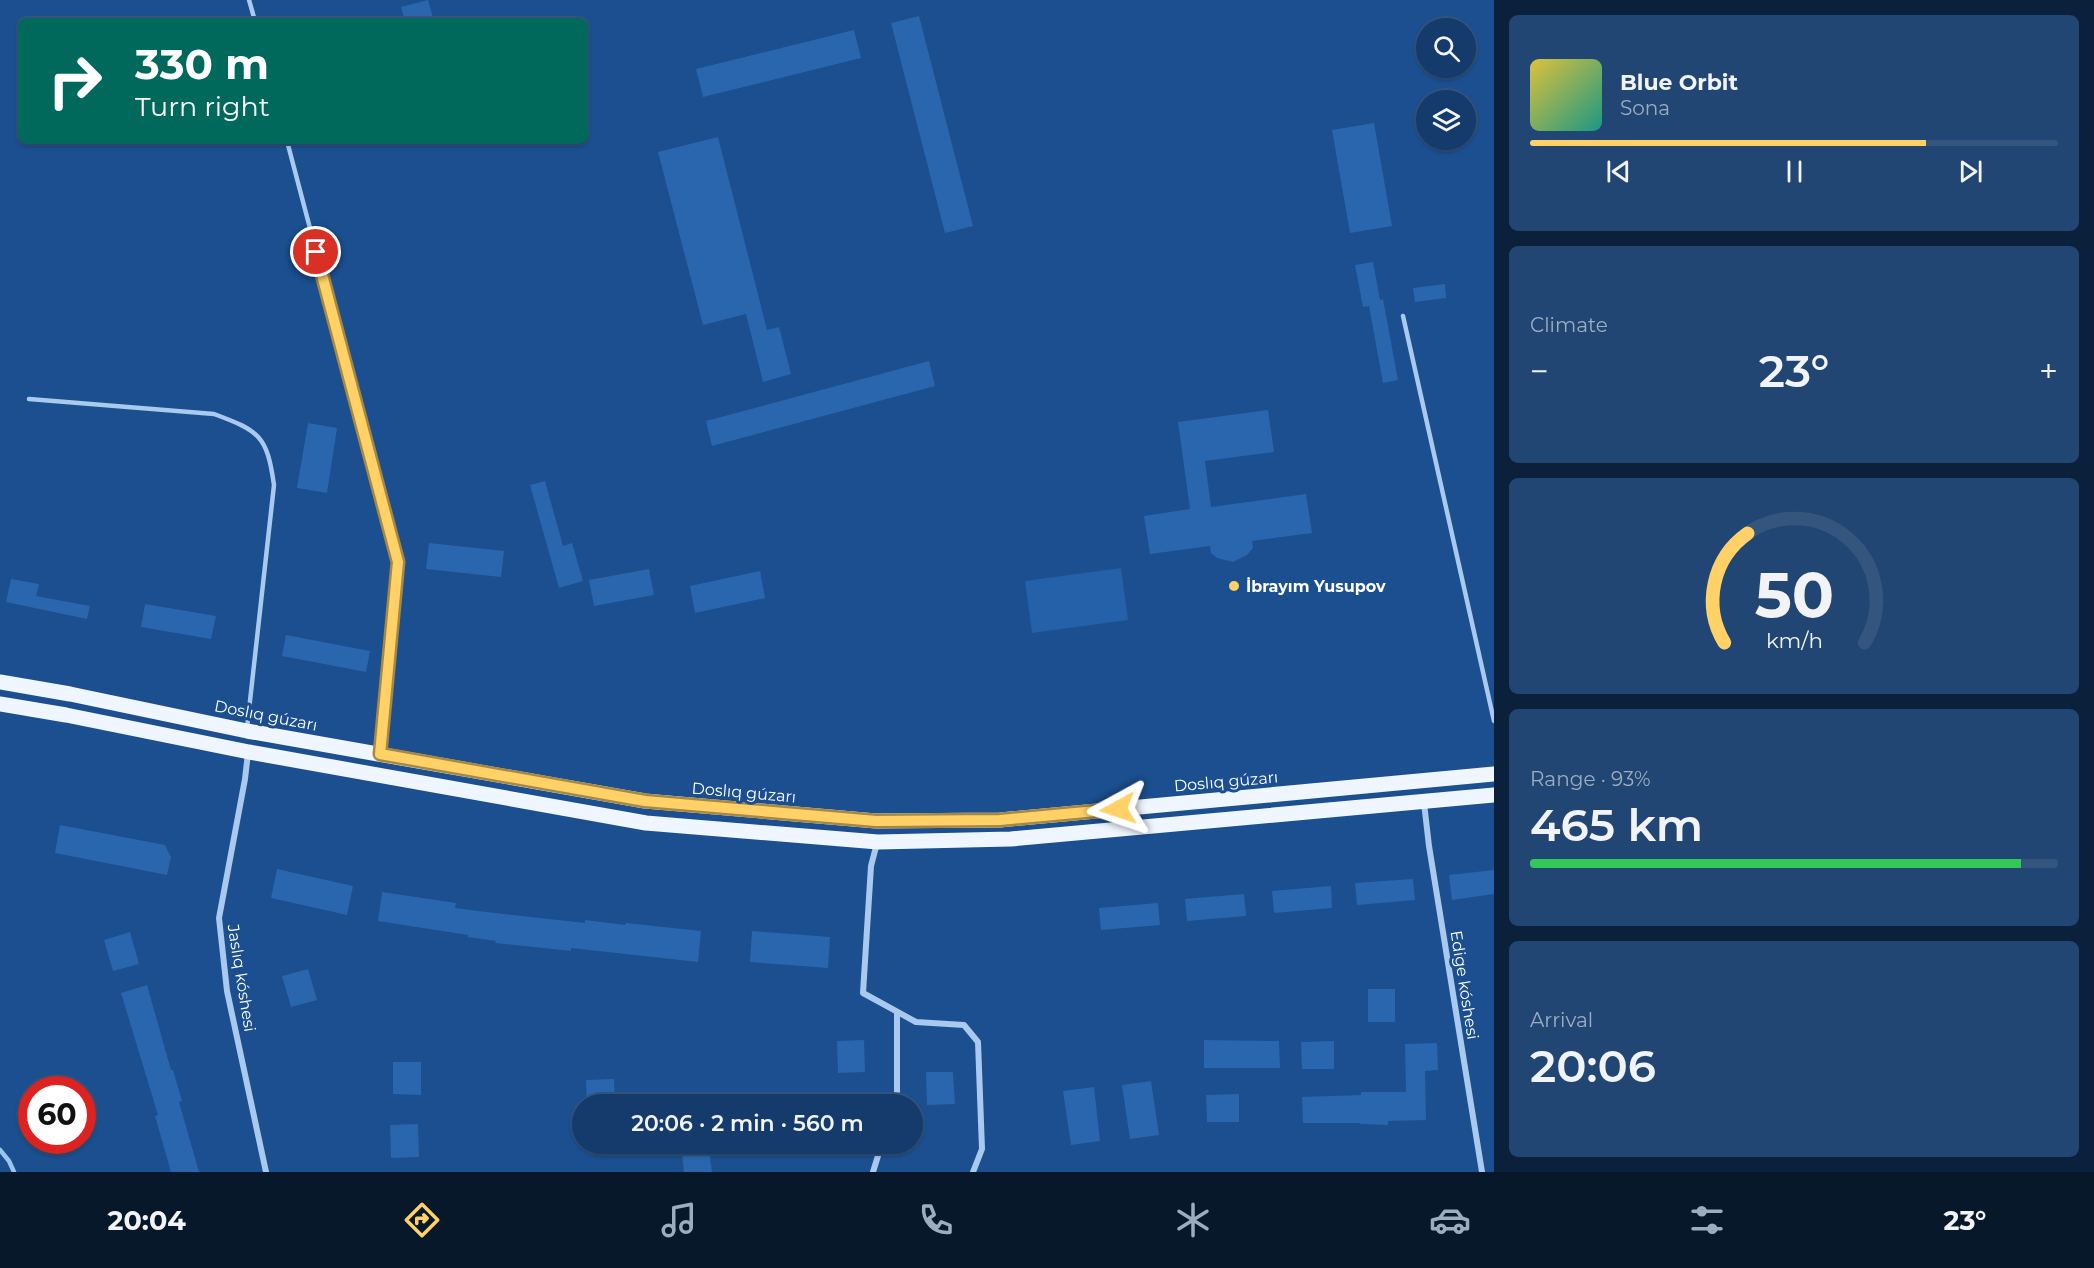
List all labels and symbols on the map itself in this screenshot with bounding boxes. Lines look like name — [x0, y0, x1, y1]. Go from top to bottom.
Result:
pin — [290, 226, 341, 277]
place label: İbrayım Yusupov — [1246, 577, 1386, 596]
marker: İbrayım Yusupov — [1227, 579, 1241, 593]
street label: Doslıq gúzarı — [213, 696, 319, 735]
street label: Doslıq gúzarı — [1173, 767, 1279, 796]
position arrow — [1086, 777, 1150, 841]
street label: Doslıq gúzarı — [691, 778, 797, 807]
street label: Jaslıq kóshesi — [223, 922, 259, 1033]
street label: Edige kóshesi — [1447, 929, 1483, 1041]
speed limit sign: 60 — [18, 1076, 96, 1154]

